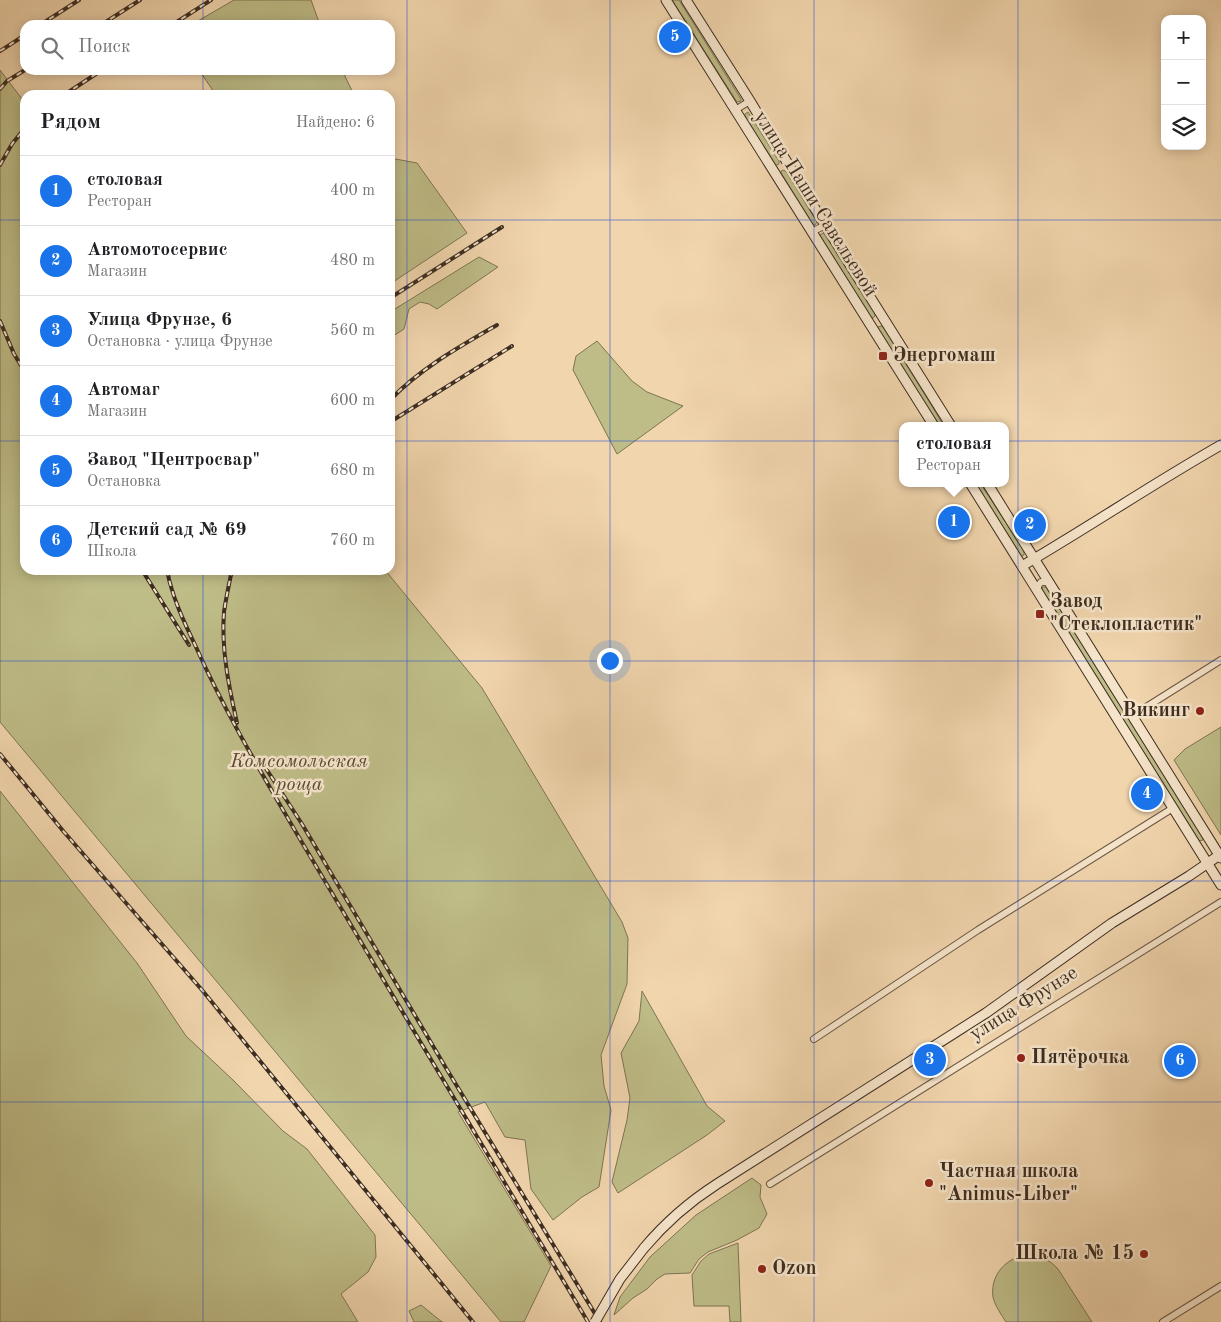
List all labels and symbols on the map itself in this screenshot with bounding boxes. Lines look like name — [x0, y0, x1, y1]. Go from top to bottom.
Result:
pin: 5 — [659, 18, 691, 56]
street label: улица Паши Савельевой — [750, 108, 880, 300]
place label: Энергомаш — [893, 346, 996, 366]
marker: Энергомаш — [877, 350, 889, 362]
pin: 1 — [938, 503, 970, 541]
pin: 2 — [1014, 506, 1046, 544]
place label: Завод "Стеклопластик" — [1050, 592, 1202, 635]
marker: Завод "Стеклопластик" — [1034, 608, 1046, 620]
your location — [597, 648, 623, 674]
place label: Викинг — [1122, 701, 1190, 721]
marker: Викинг — [1194, 705, 1206, 717]
park label: Комсомольская роща — [229, 752, 368, 795]
pin: 4 — [1131, 775, 1163, 813]
street label: улица Фрунзе — [967, 963, 1081, 1045]
pin: 3 — [914, 1041, 946, 1079]
pin: 6 — [1164, 1042, 1196, 1080]
place label: Пятёрочка — [1031, 1048, 1129, 1068]
marker: Пятёрочка — [1015, 1052, 1027, 1064]
place label: Частная школа "Animus-Liber" — [939, 1162, 1078, 1205]
marker: Частная школа "Animus-Liber" — [923, 1177, 935, 1189]
place label: Школа № 15 — [1015, 1243, 1134, 1264]
marker: Школа № 15 — [1138, 1248, 1150, 1260]
place label: Ozon — [772, 1259, 817, 1279]
marker: Ozon — [756, 1263, 768, 1275]

